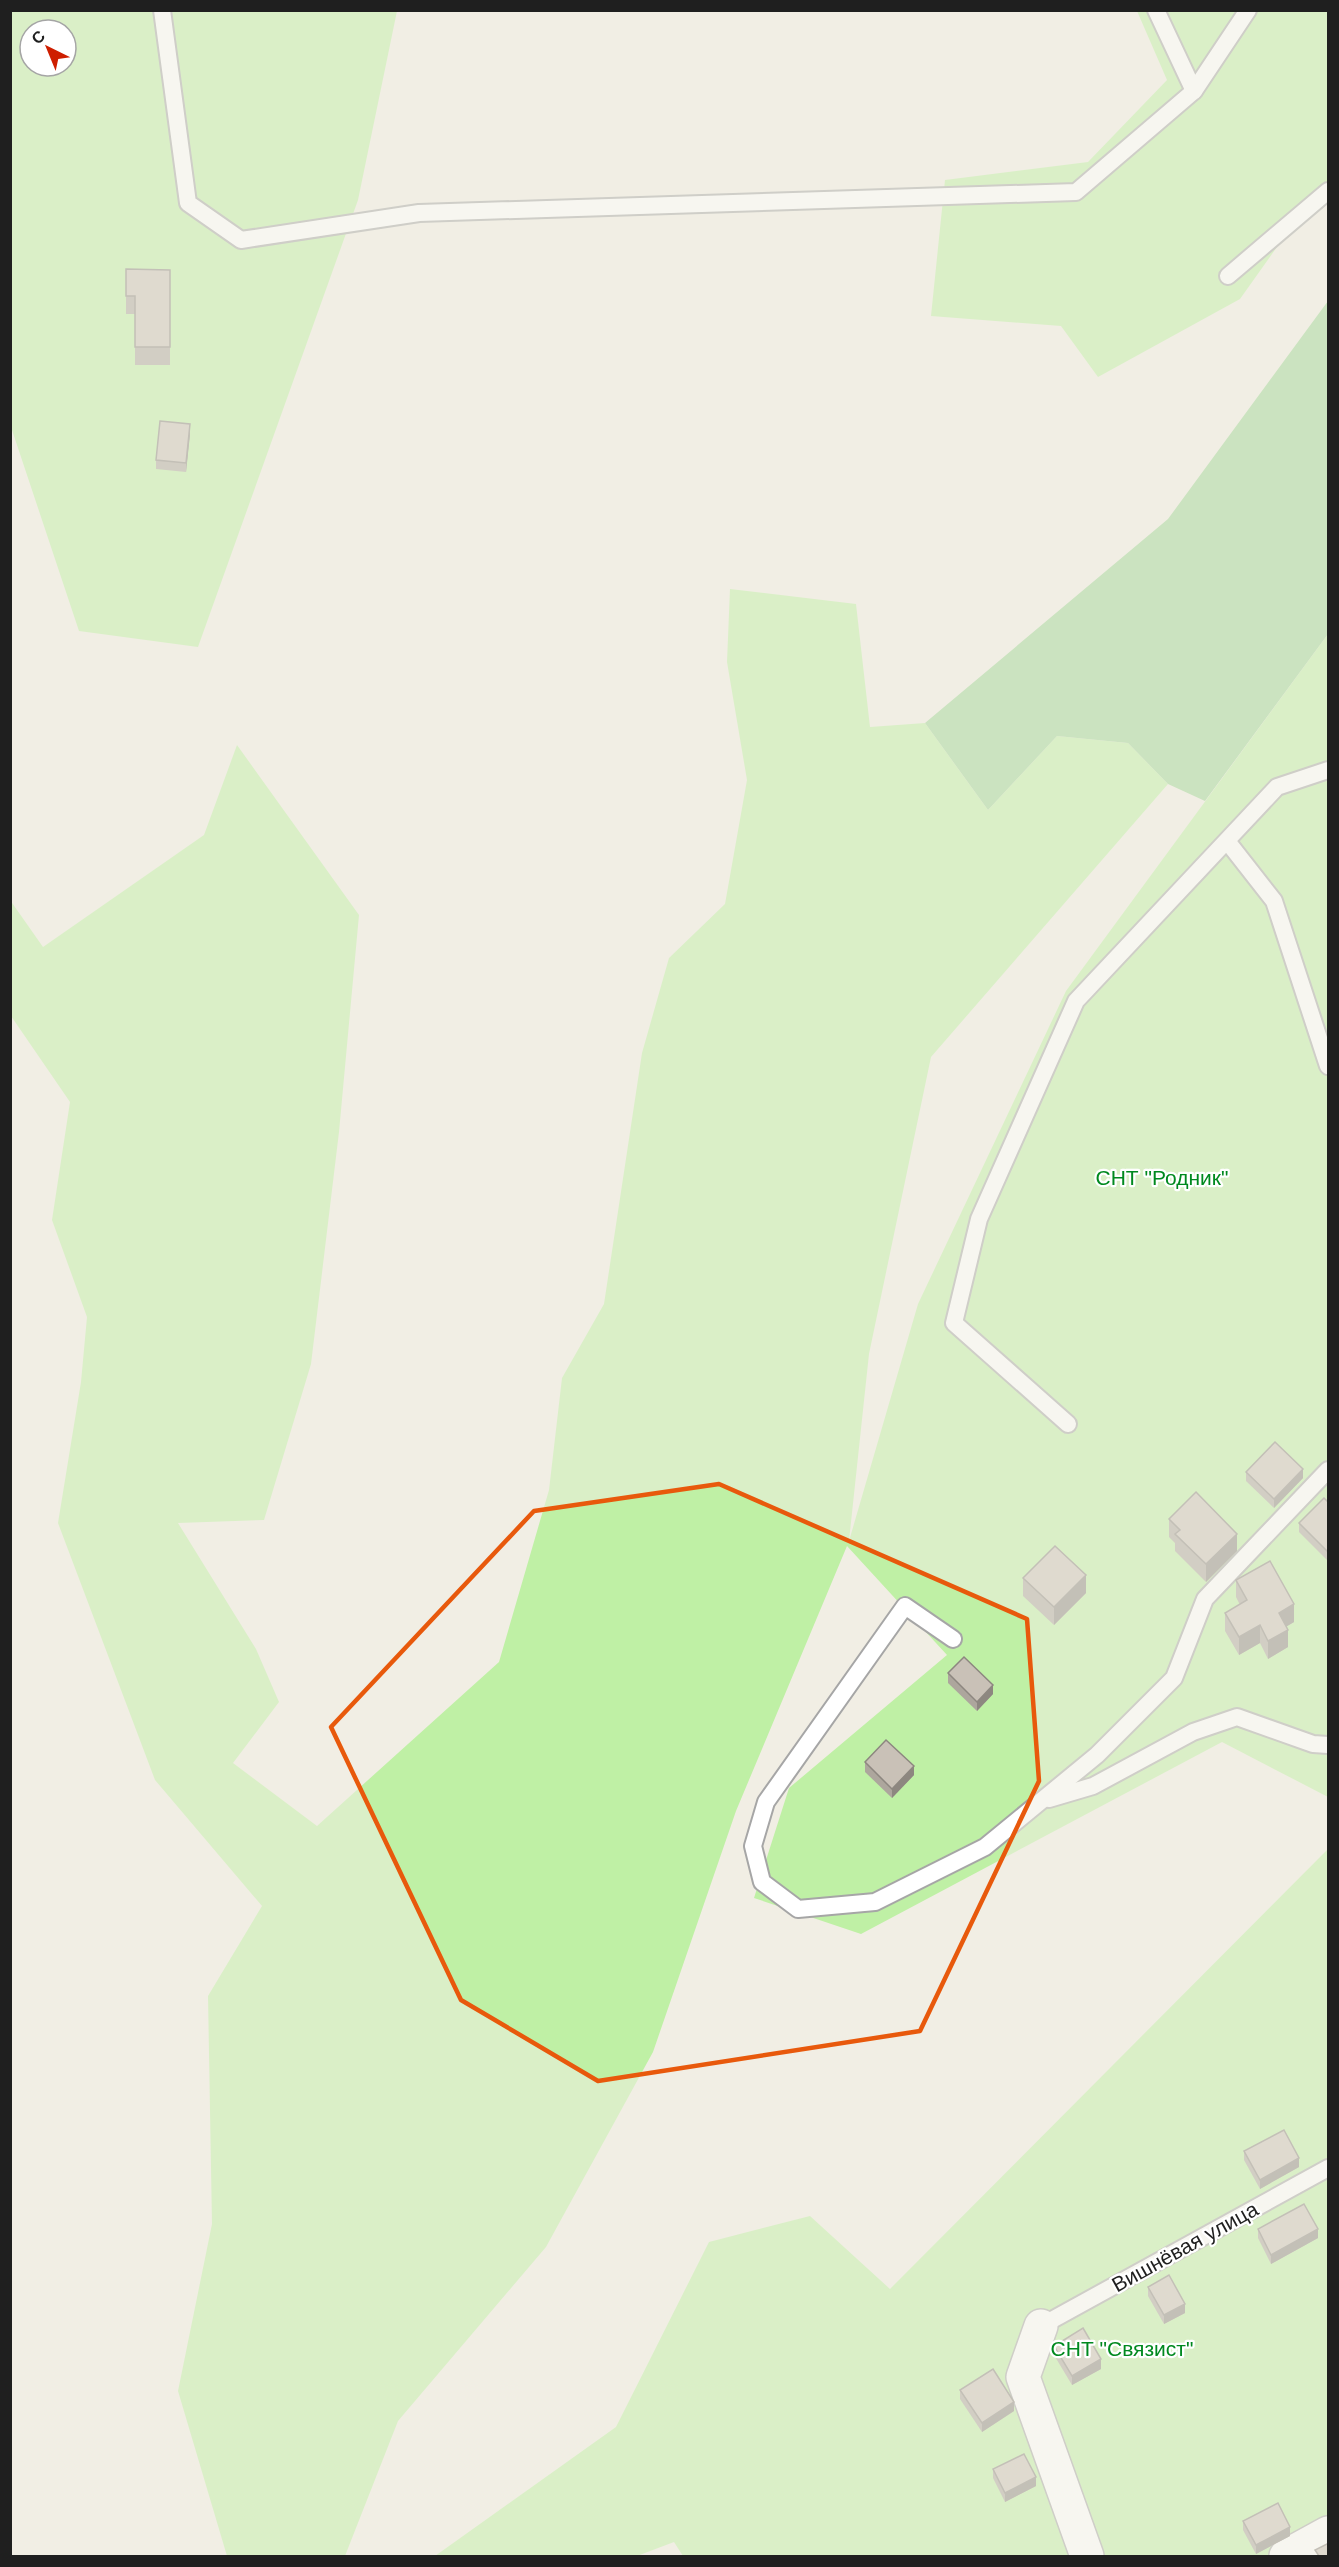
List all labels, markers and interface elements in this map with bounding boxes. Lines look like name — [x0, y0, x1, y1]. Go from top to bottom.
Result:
north arrow — [18, 18, 78, 78]
text: С — [28, 27, 48, 48]
park label: СНТ "Родник" — [1096, 1166, 1228, 1189]
street label: Вишнёвая улица — [1108, 2197, 1262, 2296]
park label: СНТ "Связист" — [1051, 2337, 1193, 2360]

